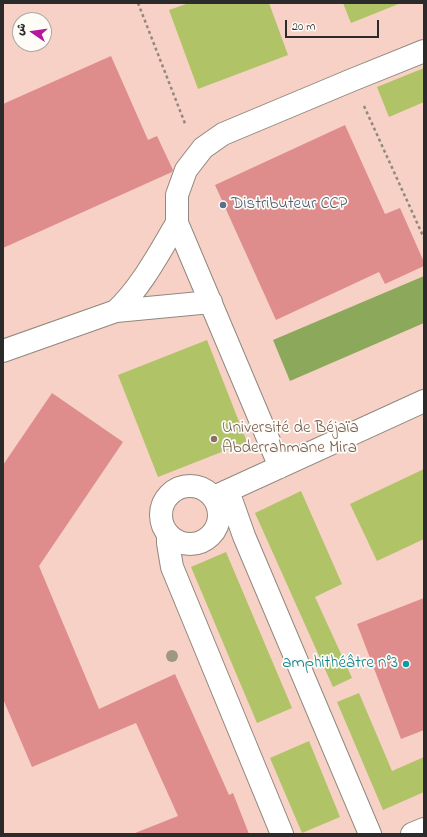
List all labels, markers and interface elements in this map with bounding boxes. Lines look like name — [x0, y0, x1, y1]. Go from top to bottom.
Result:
north arrow — [12, 12, 52, 52]
scale bar — [287, 12, 381, 38]
text: 20 m — [292, 18, 315, 36]
text: ش — [12, 22, 30, 37]
place label: Distributeur CCP — [231, 195, 347, 215]
marker: Distributeur CCP — [218, 200, 228, 210]
place label: Université de Béjaïa Abderrahmane Mira — [222, 419, 359, 459]
marker: Université de Béjaïa Abderrahmane Mira — [209, 434, 219, 444]
place label: amphithéâtre n°3 — [282, 654, 398, 674]
marker: amphithéâtre n°3 — [401, 659, 411, 669]

